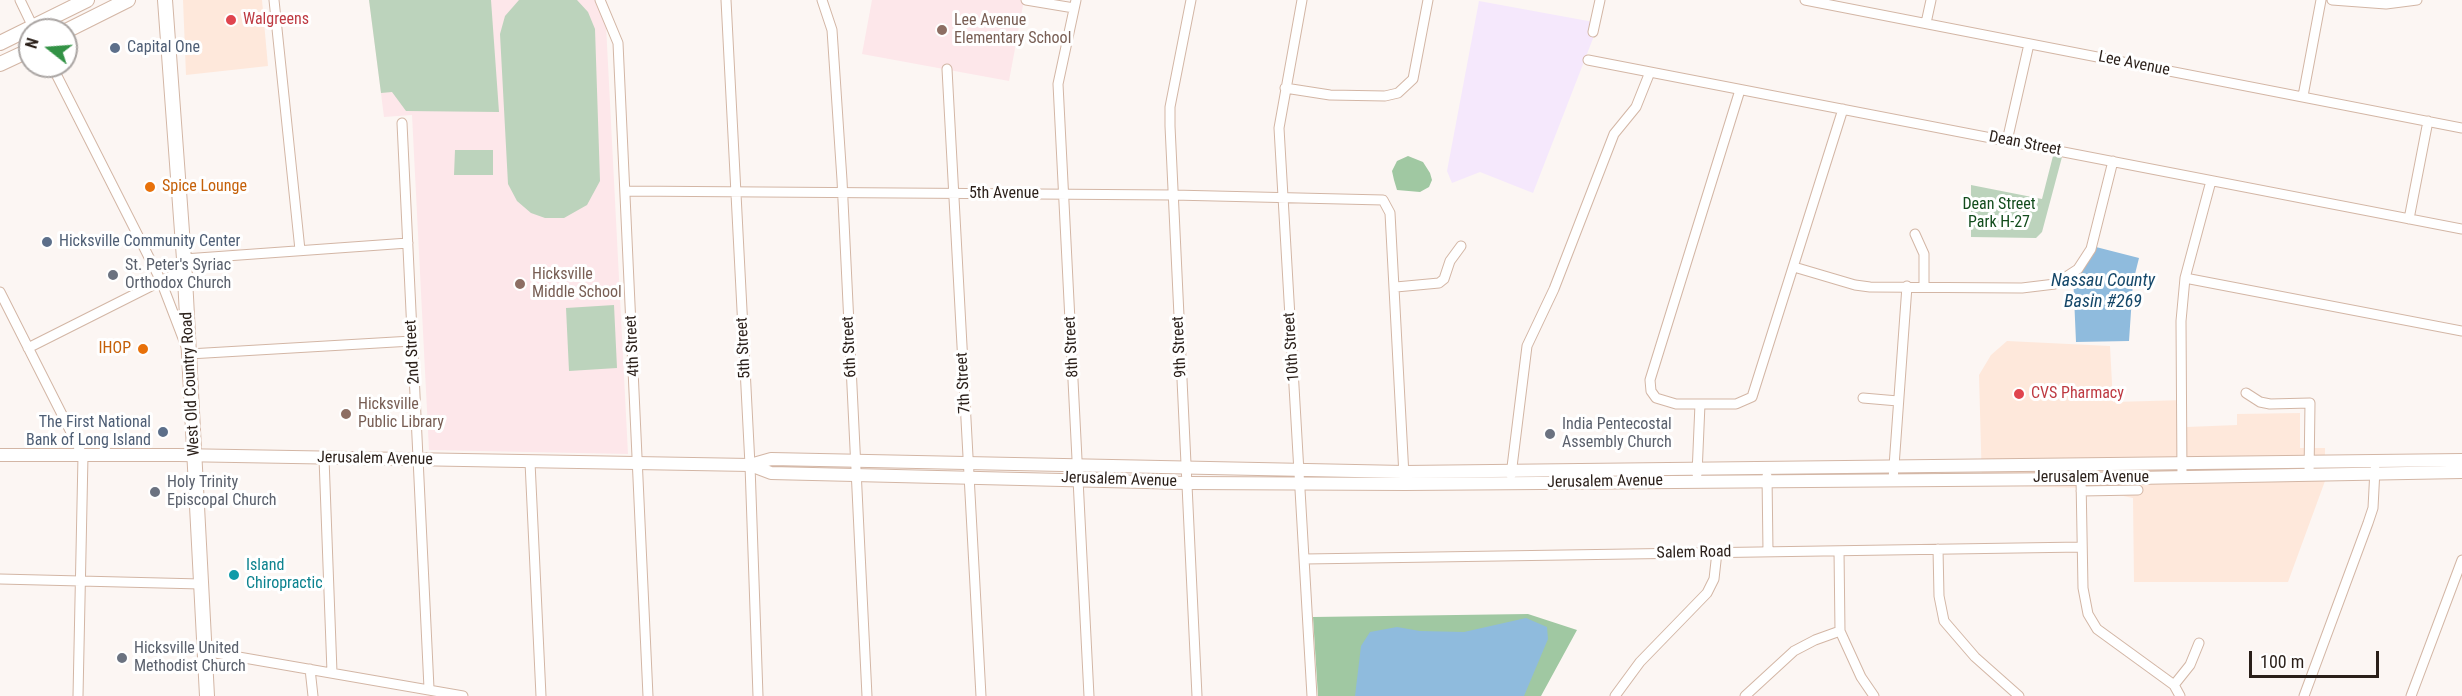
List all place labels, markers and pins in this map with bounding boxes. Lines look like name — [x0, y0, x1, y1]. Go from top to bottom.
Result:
place label: Walgreens — [243, 10, 309, 30]
place label: Lee Avenue Elementary School — [954, 11, 1071, 49]
marker: Walgreens — [224, 13, 238, 27]
marker: Lee Avenue Elementary School — [935, 23, 949, 37]
place label: Capital One — [127, 38, 200, 58]
marker: Capital One — [108, 41, 122, 55]
place label: Spice Lounge — [162, 177, 247, 197]
marker: Spice Lounge — [143, 180, 157, 194]
place label: Hicksville Community Center — [59, 232, 240, 252]
marker: Hicksville Community Center — [40, 235, 54, 249]
place label: St. Peter's Syriac Orthodox Church — [125, 256, 231, 294]
place label: Hicksville Middle School — [532, 265, 622, 303]
marker: St. Peter's Syriac Orthodox Church — [106, 268, 120, 282]
marker: Hicksville Middle School — [513, 277, 527, 291]
place label: IHOP — [99, 339, 131, 359]
marker: IHOP — [136, 342, 150, 356]
place label: CVS Pharmacy — [2031, 384, 2124, 404]
marker: CVS Pharmacy — [2012, 387, 2026, 401]
place label: Hicksville Public Library — [358, 395, 444, 433]
marker: Hicksville Public Library — [339, 407, 353, 421]
place label: The First National Bank of Long Island — [26, 413, 151, 451]
place label: India Pentecostal Assembly Church — [1562, 415, 1672, 453]
marker: The First National Bank of Long Island — [156, 425, 170, 439]
marker: India Pentecostal Assembly Church — [1543, 427, 1557, 441]
place label: Holy Trinity Episcopal Church — [167, 473, 277, 511]
marker: Holy Trinity Episcopal Church — [148, 485, 162, 499]
place label: Island Chiropractic — [246, 556, 323, 594]
marker: Island Chiropractic — [227, 568, 241, 582]
place label: Hicksville United Methodist Church — [134, 639, 246, 677]
marker: Hicksville United Methodist Church — [115, 651, 129, 665]

